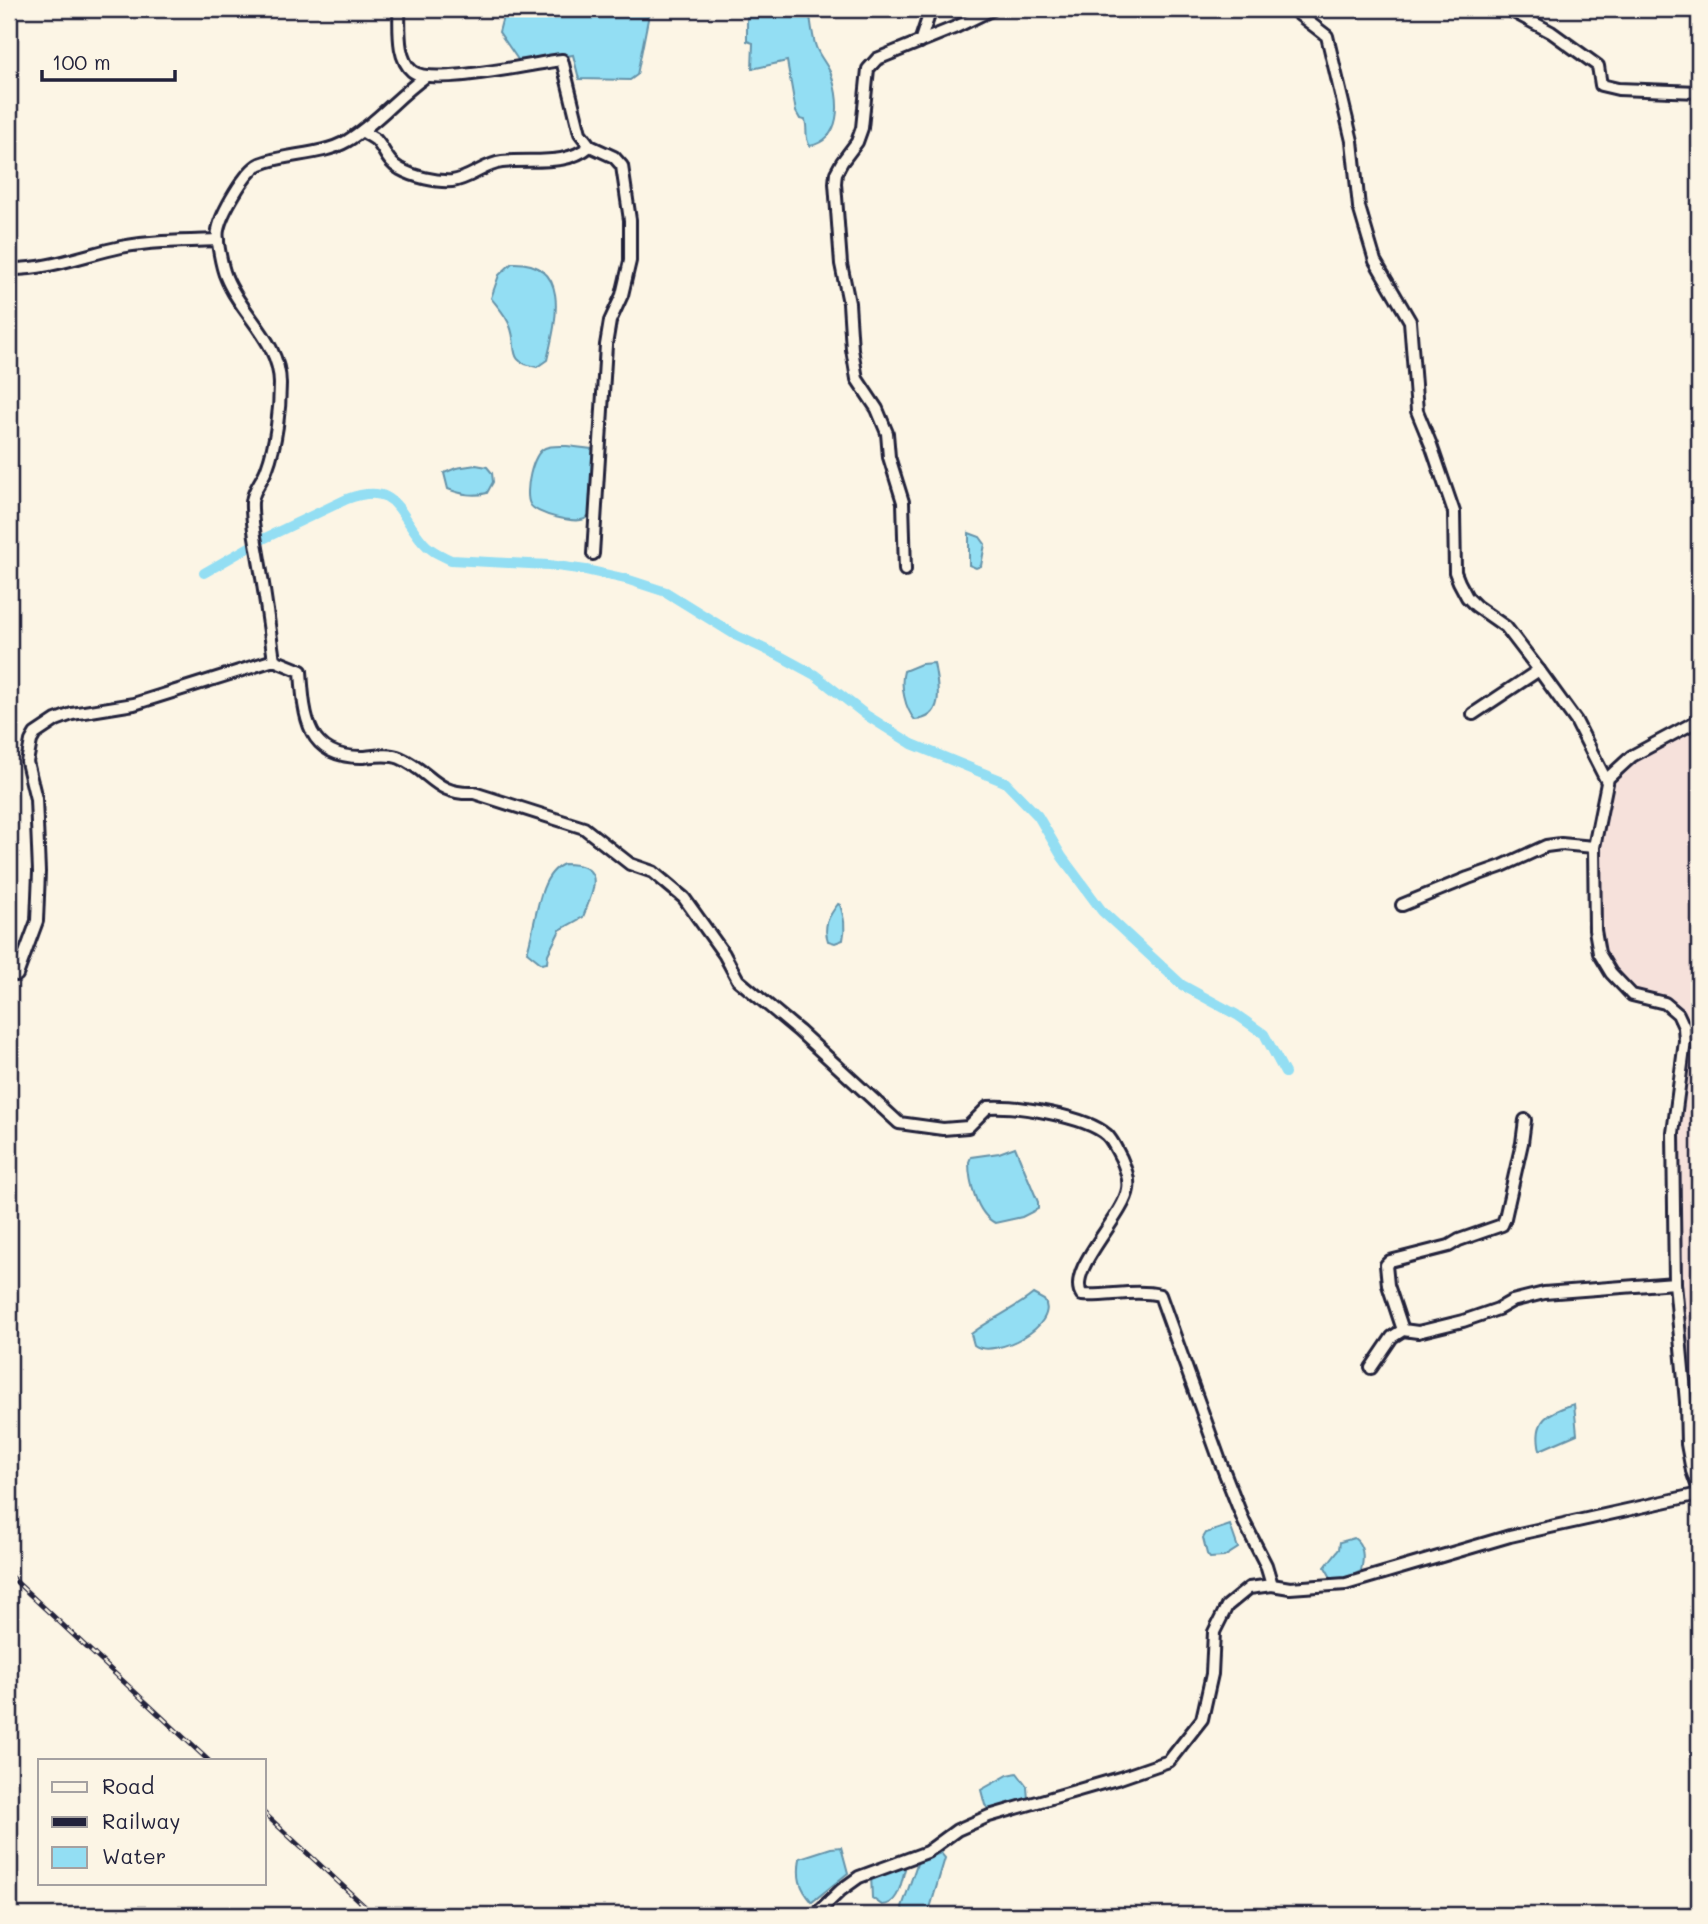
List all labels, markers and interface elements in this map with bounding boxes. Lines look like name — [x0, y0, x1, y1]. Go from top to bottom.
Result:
scale bar — [42, 38, 175, 82]
text: 100 m — [52, 48, 111, 75]
legend — [38, 1759, 266, 1885]
text: Road — [102, 1772, 154, 1799]
text: Railway — [102, 1807, 181, 1834]
text: Water — [102, 1842, 166, 1869]

